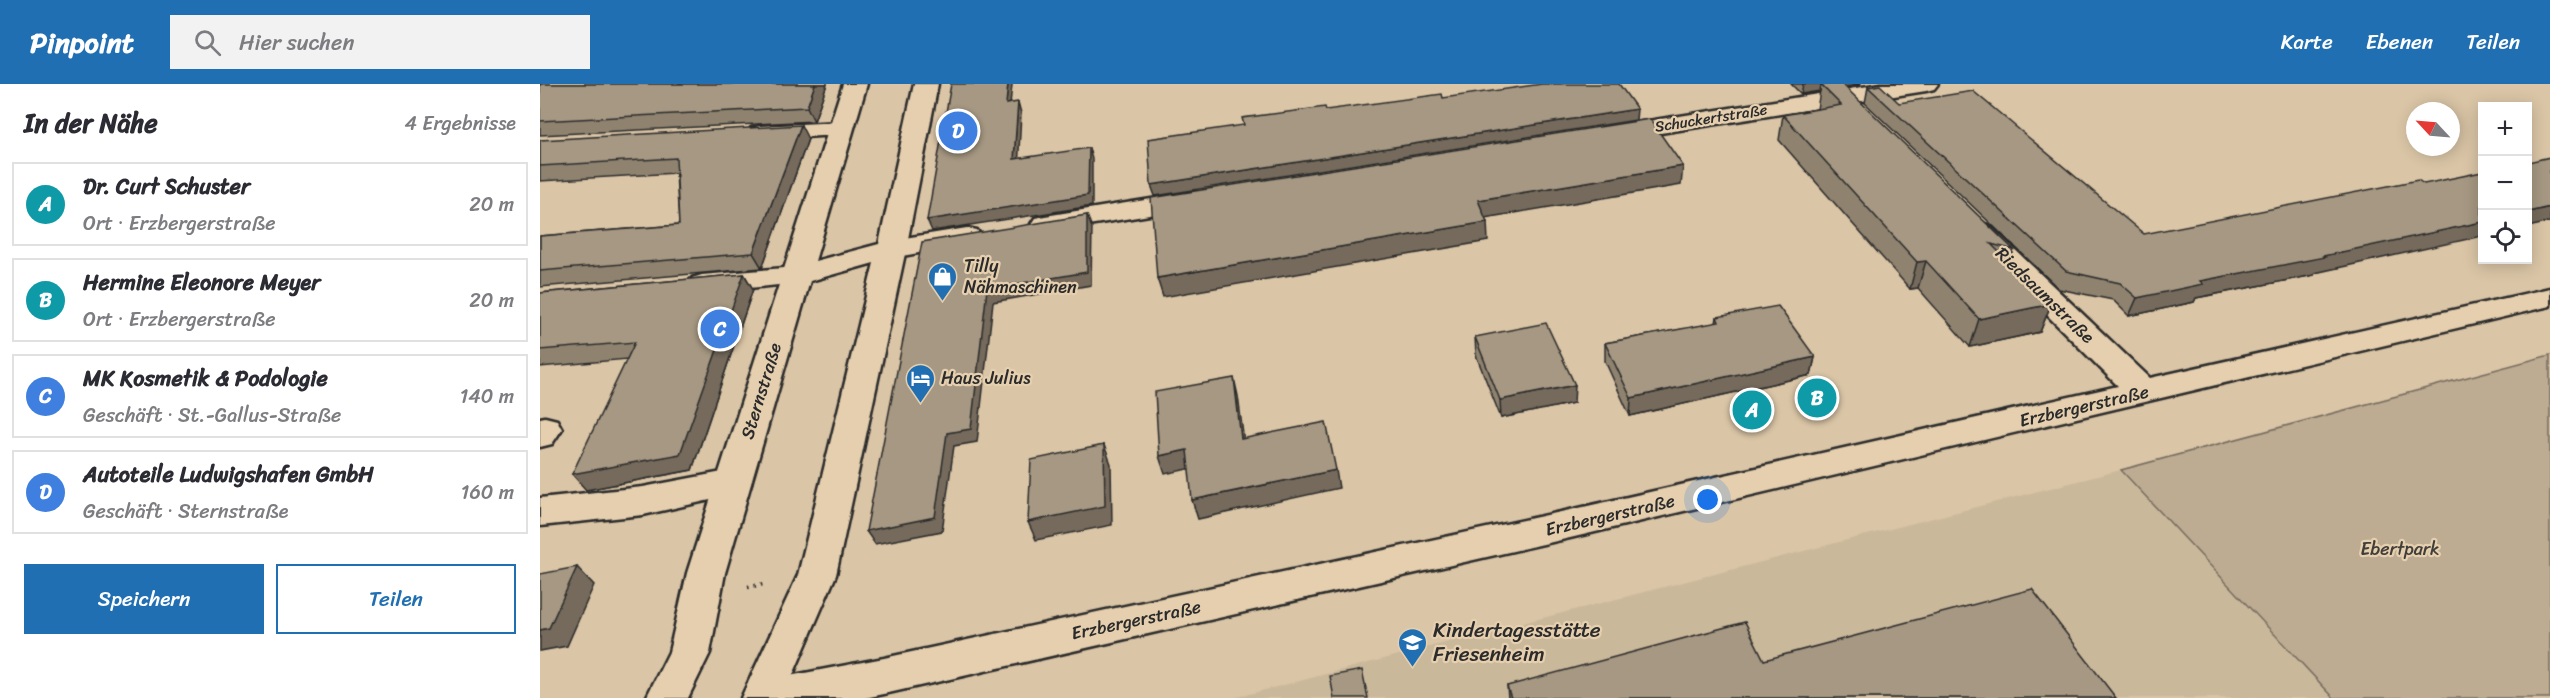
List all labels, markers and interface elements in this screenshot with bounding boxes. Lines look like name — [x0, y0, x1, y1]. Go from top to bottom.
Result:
search box — [170, 15, 590, 69]
text: Pinpoint — [30, 18, 134, 67]
text: Hier suchen — [239, 23, 354, 62]
text: Karte — [2281, 23, 2333, 61]
text: Ebenen — [2366, 23, 2433, 61]
text: Teilen — [2466, 23, 2520, 61]
icon: search — [191, 26, 224, 59]
street label: Schuckertstraße — [1653, 96, 1769, 140]
text: In der Nähe — [24, 100, 158, 146]
north arrow — [2406, 102, 2460, 156]
map controls — [2478, 102, 2532, 264]
button: + — [2478, 102, 2532, 156]
text: 4 Ergebnisse — [405, 106, 516, 141]
pin: D — [938, 108, 978, 154]
button: − — [2478, 156, 2532, 210]
text: Dr. Curt Schuster — [83, 167, 250, 206]
text: A — [39, 187, 52, 222]
text: 20 m — [469, 187, 514, 222]
text: Ort · Erzbergerstraße — [83, 206, 275, 241]
button: locate — [2478, 210, 2532, 264]
street label: Riedsaumstraße — [1987, 239, 2103, 352]
place label: Tilly Nähmaschinen — [964, 250, 1077, 303]
shop icon: Tilly Nähmaschinen — [927, 260, 959, 302]
text: Hermine Eleonore Meyer — [83, 263, 320, 302]
text: B — [39, 283, 52, 318]
text: 20 m — [469, 283, 514, 318]
text: Ort · Erzbergerstraße — [83, 302, 275, 337]
pin: C — [700, 306, 740, 352]
street label: Sternstraße — [731, 339, 791, 443]
text: MK Kosmetik & Podologie — [83, 359, 328, 398]
hotel icon: Haus Julius — [904, 362, 936, 404]
place label: Haus Julius — [941, 362, 1031, 394]
pin: B — [1798, 376, 1836, 420]
street label: Erzbergerstraße — [2016, 376, 2152, 436]
text: C — [39, 379, 52, 414]
text: 140 m — [460, 379, 514, 414]
pin: A — [1732, 388, 1772, 432]
text: Geschäft · St.-Gallus-Straße — [83, 398, 341, 433]
text: Autoteile Ludwigshafen GmbH — [83, 455, 374, 494]
text: D — [40, 475, 51, 510]
text: 160 m — [461, 475, 514, 510]
street label: Erzbergerstraße — [1542, 485, 1678, 545]
your location — [1693, 485, 1722, 514]
text: Geschäft · Sternstraße — [83, 494, 288, 529]
park label: Ebertpark — [2360, 533, 2440, 565]
button: Speichern — [24, 564, 264, 634]
button: Teilen — [276, 564, 516, 634]
street label: Erzbergerstraße — [1068, 591, 1204, 649]
place label: Kindertagesstätte Friesenheim — [1433, 611, 1601, 673]
school or university icon: Kindertagesstätte Friesenheim — [1396, 626, 1428, 668]

